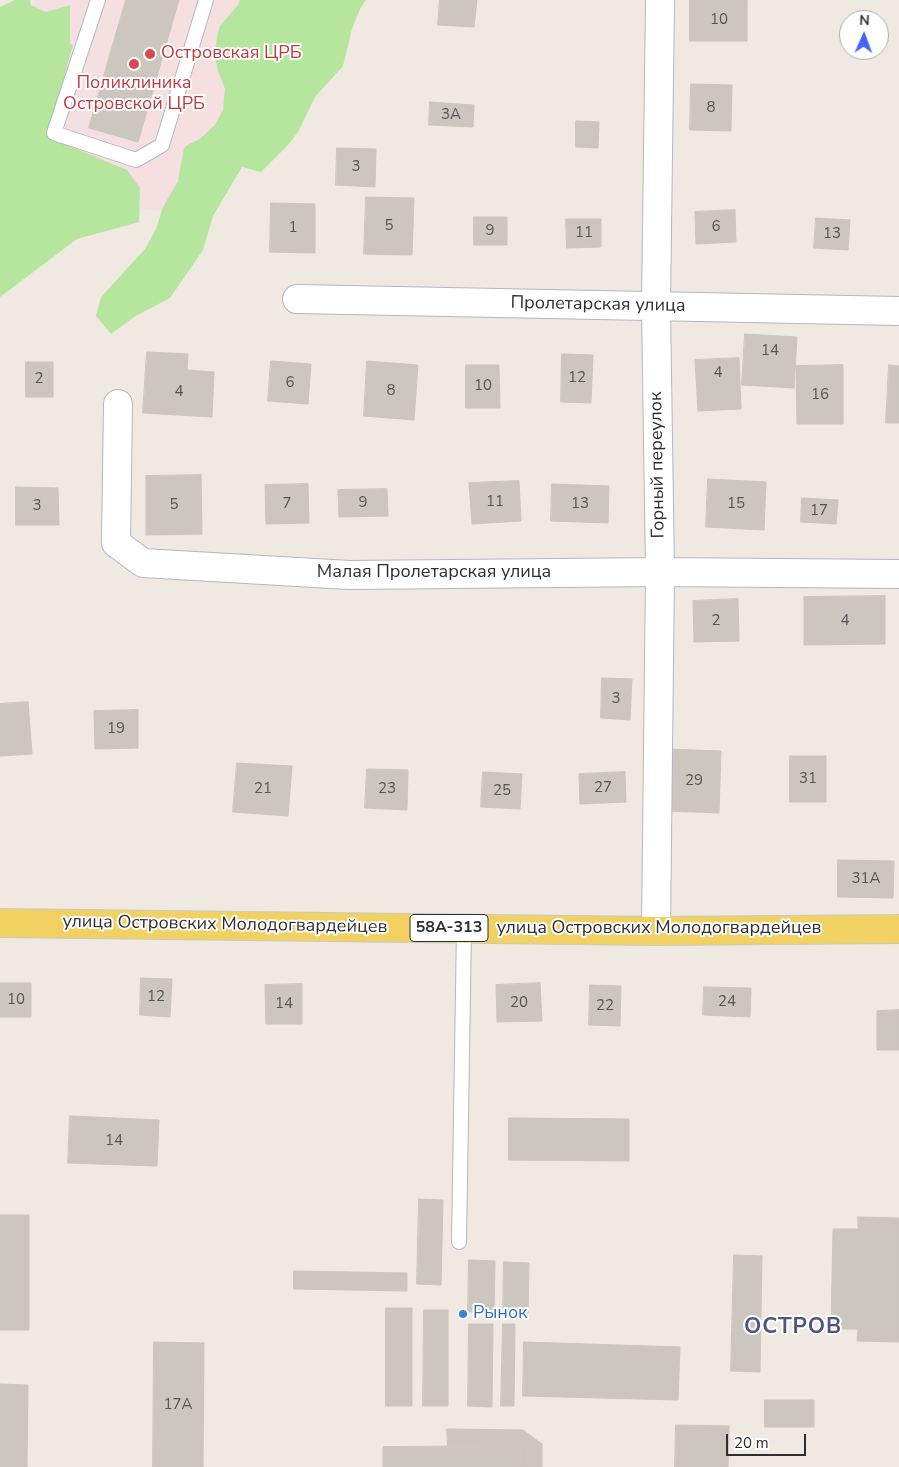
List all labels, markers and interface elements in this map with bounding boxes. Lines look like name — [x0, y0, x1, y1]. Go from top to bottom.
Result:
north arrow — [839, 10, 889, 60]
house number: 10 — [710, 11, 728, 29]
text: N — [859, 11, 870, 30]
place label: Островская ЦРБ — [161, 43, 302, 65]
marker: Островская ЦРБ — [143, 47, 157, 61]
marker: Поликлиника Островской ЦРБ — [127, 57, 141, 71]
place label: Поликлиника Островской ЦРБ — [63, 73, 205, 116]
house number: 8 — [707, 99, 715, 117]
house number: 3А — [441, 106, 461, 124]
house number: 3 — [352, 158, 360, 176]
house number: 5 — [385, 217, 393, 235]
house number: 6 — [712, 218, 720, 236]
house number: 1 — [289, 219, 297, 237]
house number: 9 — [486, 222, 494, 240]
house number: 11 — [575, 224, 593, 242]
house number: 13 — [823, 225, 841, 243]
street label: Пролетарская улица — [510, 293, 686, 317]
house number: 14 — [761, 342, 779, 360]
house number: 4 — [714, 364, 722, 382]
house number: 12 — [568, 369, 586, 387]
house number: 2 — [35, 370, 43, 388]
house number: 6 — [286, 374, 294, 392]
house number: 10 — [474, 377, 492, 395]
house number: 8 — [387, 382, 395, 400]
house number: 4 — [175, 383, 183, 401]
house number: 16 — [811, 386, 829, 404]
street label: Горный переулок — [646, 391, 670, 539]
house number: 11 — [486, 493, 504, 511]
house number: 9 — [359, 494, 367, 512]
house number: 7 — [283, 495, 291, 513]
house number: 13 — [571, 495, 589, 513]
house number: 15 — [727, 495, 745, 513]
house number: 5 — [170, 496, 178, 514]
house number: 3 — [33, 497, 41, 515]
house number: 17 — [810, 502, 828, 520]
street label: Малая Пролетарская улица — [317, 562, 551, 584]
house number: 2 — [712, 612, 720, 630]
house number: 4 — [841, 612, 849, 630]
house number: 3 — [612, 690, 620, 708]
house number: 19 — [107, 720, 125, 738]
house number: 31 — [799, 770, 817, 788]
house number: 29 — [685, 772, 703, 790]
house number: 27 — [594, 779, 612, 797]
house number: 21 — [254, 780, 272, 798]
house number: 23 — [378, 780, 396, 798]
house number: 25 — [493, 782, 511, 800]
house number: 31А — [852, 870, 880, 888]
street label: улица Островских Молодогвардейцев — [62, 911, 388, 939]
road number: 58А-313 — [410, 914, 488, 941]
street label: улица Островских Молодогвардейцев — [497, 918, 821, 940]
house number: 12 — [147, 988, 165, 1006]
house number: 10 — [7, 991, 25, 1009]
house number: 24 — [718, 993, 736, 1011]
house number: 20 — [510, 994, 528, 1012]
house number: 14 — [275, 995, 293, 1013]
house number: 22 — [596, 997, 614, 1015]
house number: 14 — [105, 1132, 123, 1150]
place label: Рынок — [473, 1303, 528, 1325]
marker: Рынок — [457, 1308, 469, 1320]
district label: ОСТРОВ — [743, 1315, 843, 1341]
house number: 17А — [164, 1396, 192, 1414]
scale bar — [729, 1424, 809, 1456]
text: 20 m — [734, 1433, 769, 1453]

